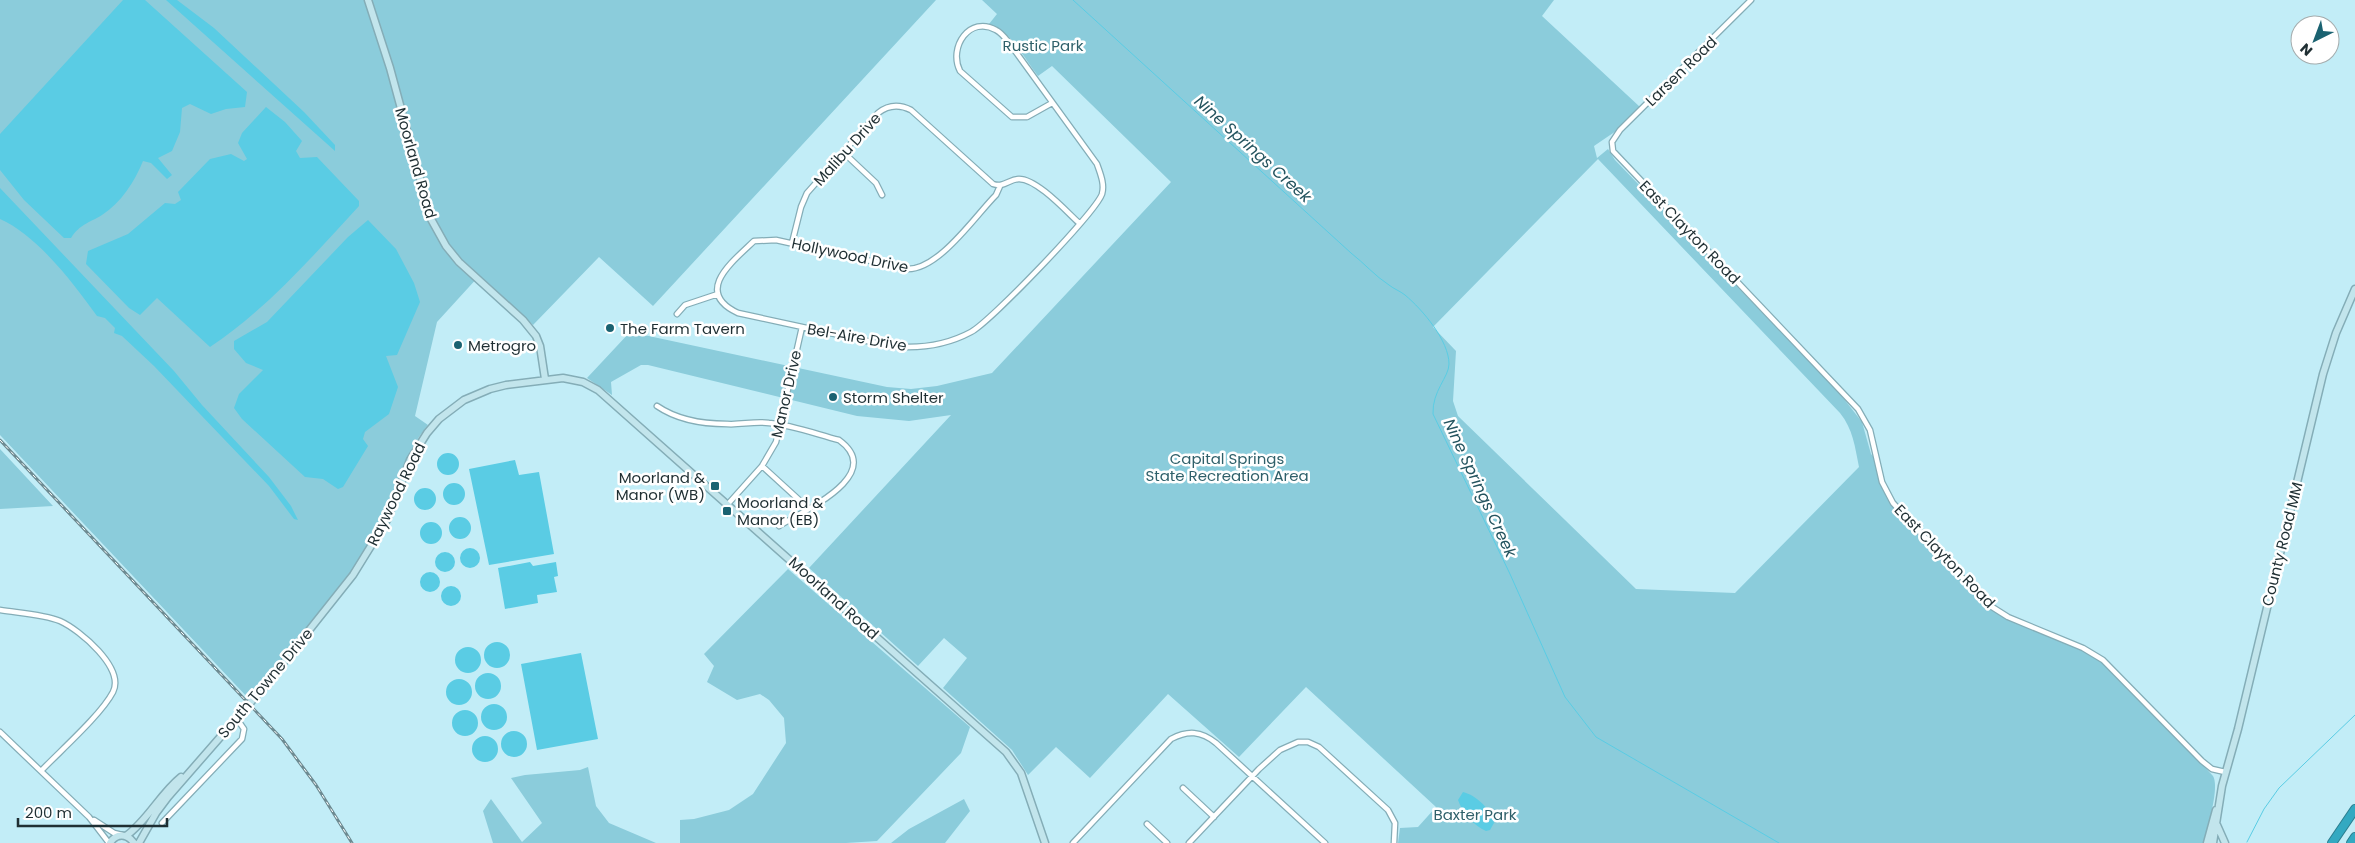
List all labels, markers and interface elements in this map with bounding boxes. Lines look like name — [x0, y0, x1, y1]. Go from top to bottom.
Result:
north arrow — [2290, 15, 2340, 65]
street label: Larsen Road — [1641, 32, 1721, 110]
park label: Rustic Park — [1003, 35, 1084, 56]
text: N — [2296, 39, 2317, 61]
water label: Nine Springs Creek — [1189, 90, 1317, 208]
street label: Moorland Road — [390, 105, 442, 221]
street label: Malibu Drive — [808, 108, 886, 190]
street label: East Clayton Road — [1635, 176, 1745, 288]
street label: Hollywood Drive — [790, 232, 910, 278]
place label: The Farm Tavern — [620, 318, 745, 339]
street label: Bel-Aire Drive — [806, 318, 908, 356]
marker: The Farm Tavern — [604, 322, 616, 334]
place label: Metrogro — [468, 335, 536, 356]
marker: Metrogro — [452, 339, 464, 351]
street label: Manor Drive — [766, 348, 806, 440]
place label: Storm Shelter — [843, 387, 944, 408]
marker: Storm Shelter — [827, 391, 839, 403]
water label: Nine Springs Creek — [1438, 415, 1523, 562]
street label: Raywood Road — [362, 439, 430, 549]
park label: Capital Springs State Recreation Area — [1145, 448, 1309, 486]
place label: Moorland & Manor (WB) — [616, 467, 705, 505]
marker: Moorland & Manor (WB) — [709, 480, 721, 492]
street label: County Road MM — [2256, 480, 2308, 608]
place label: Moorland & Manor (EB) — [737, 492, 823, 530]
street label: East Clayton Road — [1890, 500, 2000, 612]
marker: Moorland & Manor (EB) — [721, 505, 733, 517]
street label: Moorland Road — [785, 552, 883, 644]
street label: South Towne Drive — [213, 624, 317, 742]
scale bar — [18, 796, 166, 828]
text: 200 m — [25, 802, 72, 823]
park label: Baxter Park — [1433, 804, 1517, 825]

